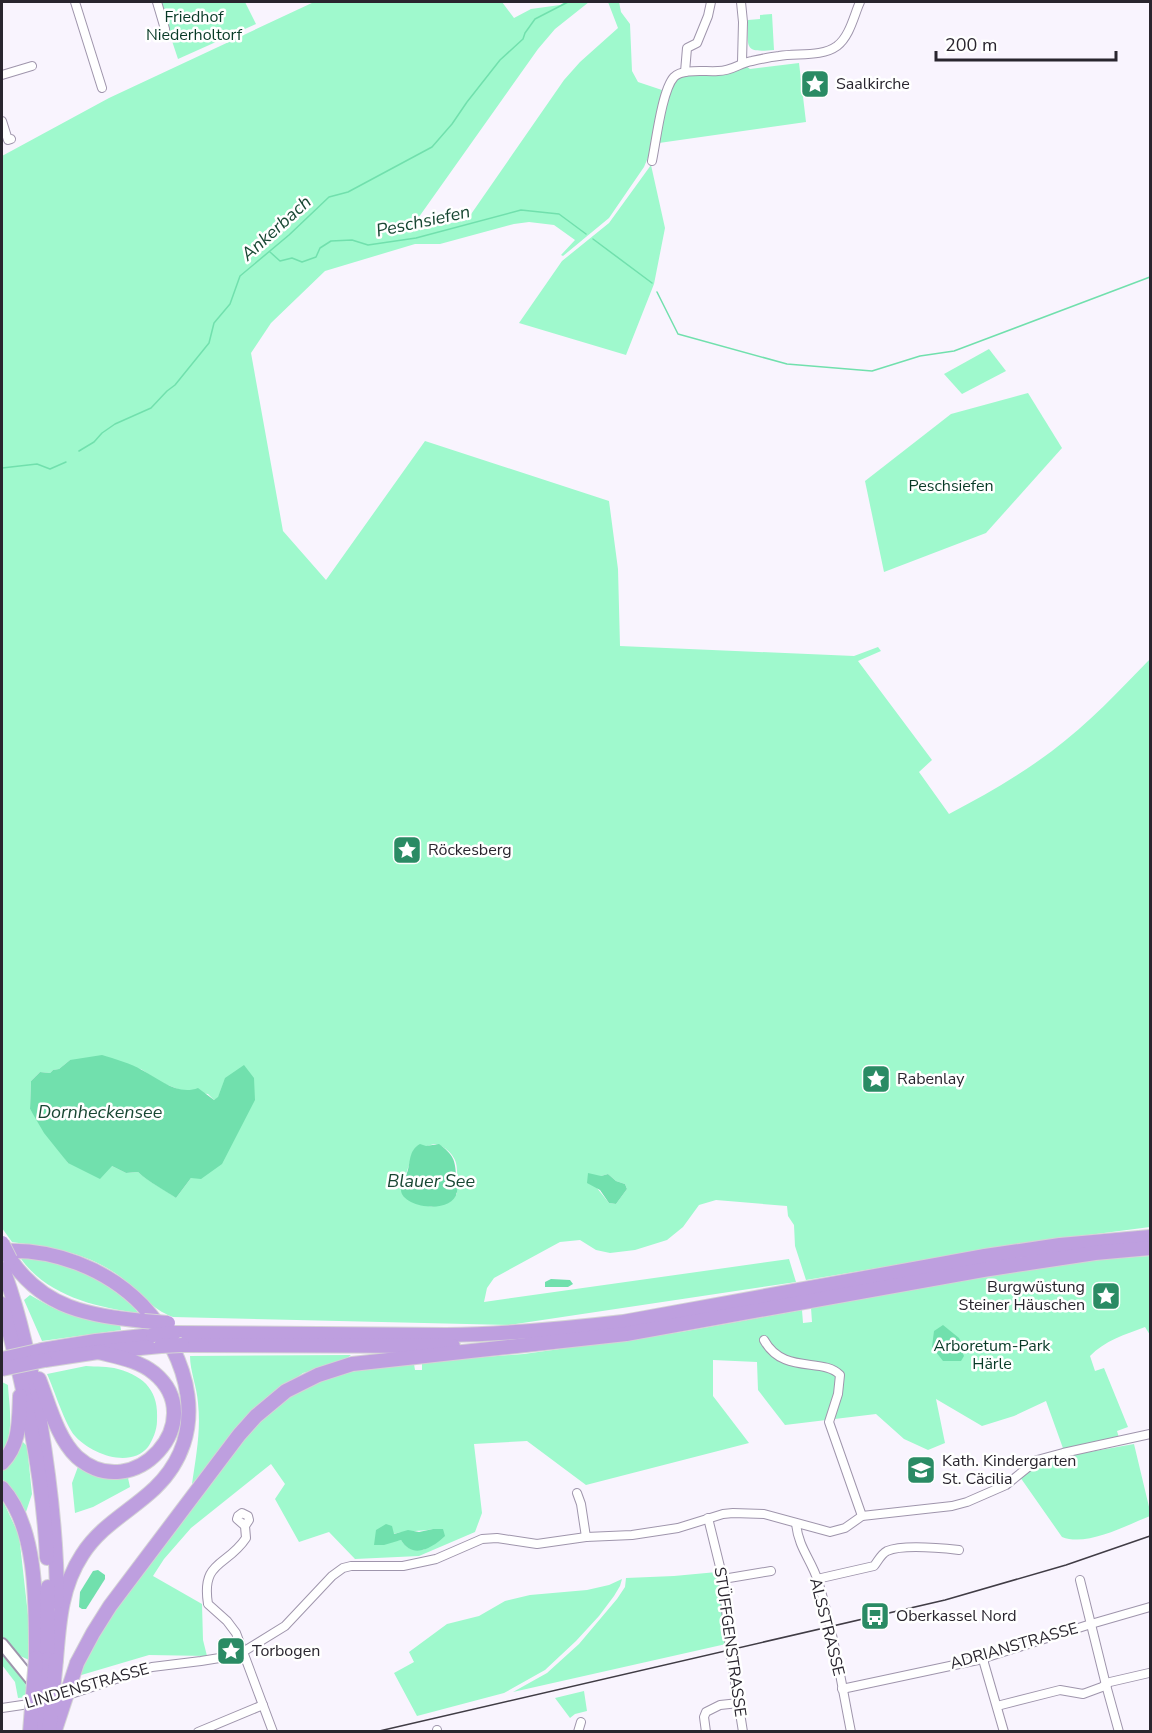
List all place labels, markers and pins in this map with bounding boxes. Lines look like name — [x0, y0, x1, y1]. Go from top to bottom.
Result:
place icon: Saalkirche — [799, 68, 831, 100]
place label: Saalkirche — [836, 73, 910, 95]
place icon: Röckesberg — [391, 834, 423, 866]
place label: Röckesberg — [428, 839, 512, 861]
place icon: Rabenlay — [860, 1063, 892, 1095]
place label: Rabenlay — [897, 1068, 965, 1090]
place label: Burgwüstung Steiner Häuschen — [959, 1276, 1085, 1316]
place icon: Burgwüstung Steiner Häuschen — [1090, 1280, 1122, 1312]
place label: Kath. Kindergarten St. Cäcilia — [942, 1450, 1076, 1490]
school or university icon: Kath. Kindergarten St. Cäcilia — [905, 1454, 937, 1486]
bus stop icon: Oberkassel Nord — [859, 1600, 891, 1632]
place label: Oberkassel Nord — [896, 1605, 1017, 1627]
place icon: Torbogen — [215, 1635, 247, 1667]
place label: Torbogen — [252, 1640, 320, 1662]

